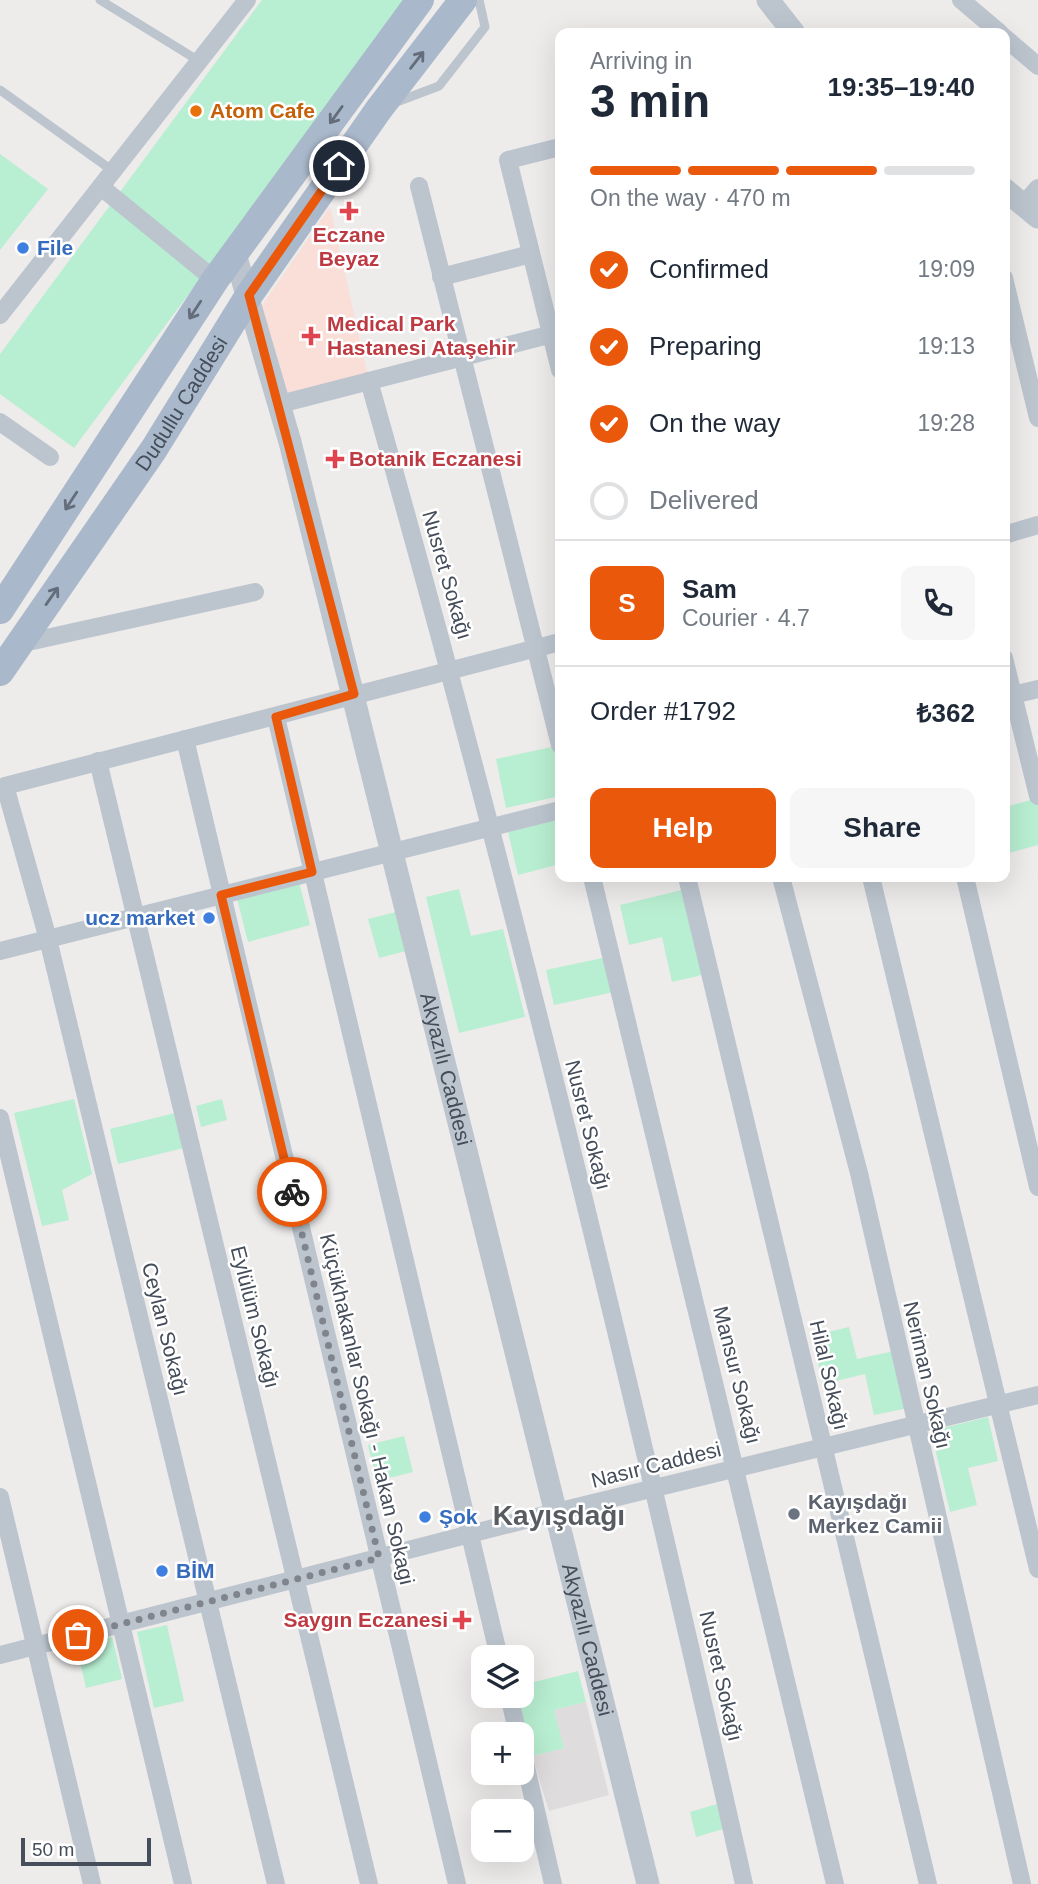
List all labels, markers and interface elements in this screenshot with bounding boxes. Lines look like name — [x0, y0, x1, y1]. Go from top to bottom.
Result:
text: Arriving in — [590, 48, 692, 74]
one-way arrow — [409, 51, 424, 70]
text: 19:35–19:40 — [828, 72, 975, 102]
text: 3 min — [590, 75, 710, 127]
place label: Atom Cafe — [210, 99, 315, 122]
marker: Atom Cafe — [188, 103, 204, 119]
one-way arrow — [329, 105, 344, 124]
pin — [309, 136, 369, 196]
icon: home — [320, 147, 358, 185]
text: On the way · 470 m — [590, 185, 791, 211]
marker: Eczane Beyaz — [341, 203, 357, 219]
place label: Eczane Beyaz — [313, 223, 385, 270]
place label: File — [37, 236, 73, 259]
marker: File — [15, 240, 31, 256]
icon: check — [590, 251, 628, 289]
text: Confirmed — [649, 254, 769, 284]
text: 19:09 — [917, 256, 975, 282]
one-way arrow — [188, 300, 202, 319]
place label: Medical Park Hastanesi Ataşehir — [327, 312, 515, 359]
marker: Medical Park Hastanesi Ataşehir — [301, 326, 321, 346]
icon: check — [590, 328, 628, 366]
text: Preparing — [649, 331, 762, 361]
street label: Dudullu Caddesi — [130, 332, 232, 475]
text: 19:13 — [917, 333, 975, 359]
icon: check — [590, 405, 628, 443]
text: On the way — [649, 408, 781, 438]
text: 19:28 — [917, 410, 975, 436]
place label: Botanik Eczanesi — [349, 447, 522, 470]
marker: Botanik Eczanesi — [327, 451, 343, 467]
text: Delivered — [649, 485, 759, 515]
one-way arrow — [63, 490, 77, 510]
street label: Nusret Sokağı — [418, 508, 477, 642]
button: phone — [901, 566, 975, 640]
text: Sam — [682, 574, 737, 604]
one-way arrow — [45, 587, 60, 606]
text: S — [618, 588, 636, 618]
text: Courier · 4.7 — [682, 605, 810, 631]
text: Order #1792 — [590, 696, 736, 726]
text: ₺362 — [917, 698, 975, 728]
button: Help — [590, 788, 776, 868]
button: Share — [790, 788, 975, 868]
place label: ucz market — [85, 906, 195, 929]
marker: ucz market — [201, 910, 217, 926]
street label: Akyazılı Caddesi — [416, 990, 476, 1148]
street label: Nusret Sokağı — [561, 1058, 616, 1192]
courier — [257, 1157, 327, 1227]
icon: bike — [273, 1173, 311, 1211]
street label: Küçükhakanlar Sokağı - Hakan Sokagi — [316, 1231, 419, 1587]
street label: Eylülüm Sokağı — [227, 1243, 284, 1390]
street label: Ceylan Sokağı — [138, 1260, 193, 1398]
street label: Neriman Sokağı — [899, 1299, 956, 1451]
street label: Mansur Sokağı — [709, 1304, 766, 1446]
street label: Hilal Sokağı — [806, 1318, 853, 1432]
street label: Nasır Caddesi — [589, 1437, 723, 1492]
place label: Kayışdağı Merkez Camii — [808, 1490, 942, 1537]
district label: Kayışdağı — [493, 1500, 625, 1531]
place label: Şok — [439, 1505, 478, 1528]
marker: Kayışdağı Merkez Camii — [786, 1506, 802, 1522]
marker: Şok — [417, 1509, 433, 1525]
place label: BİM — [176, 1559, 215, 1582]
street label: Akyazılı Caddesi — [558, 1561, 618, 1718]
marker: BİM — [154, 1563, 170, 1579]
pin — [48, 1605, 108, 1665]
place label: Saygın Eczanesi — [283, 1608, 448, 1631]
street label: Nusret Sokağı — [695, 1608, 748, 1743]
marker: Saygın Eczanesi — [454, 1612, 470, 1628]
icon: bag — [59, 1616, 97, 1654]
map controls — [471, 1645, 534, 1862]
button: layers — [471, 1645, 534, 1708]
button: + — [471, 1722, 534, 1785]
button: − — [471, 1799, 534, 1862]
scale bar — [21, 1835, 150, 1867]
text: 50 m — [32, 1839, 74, 1860]

